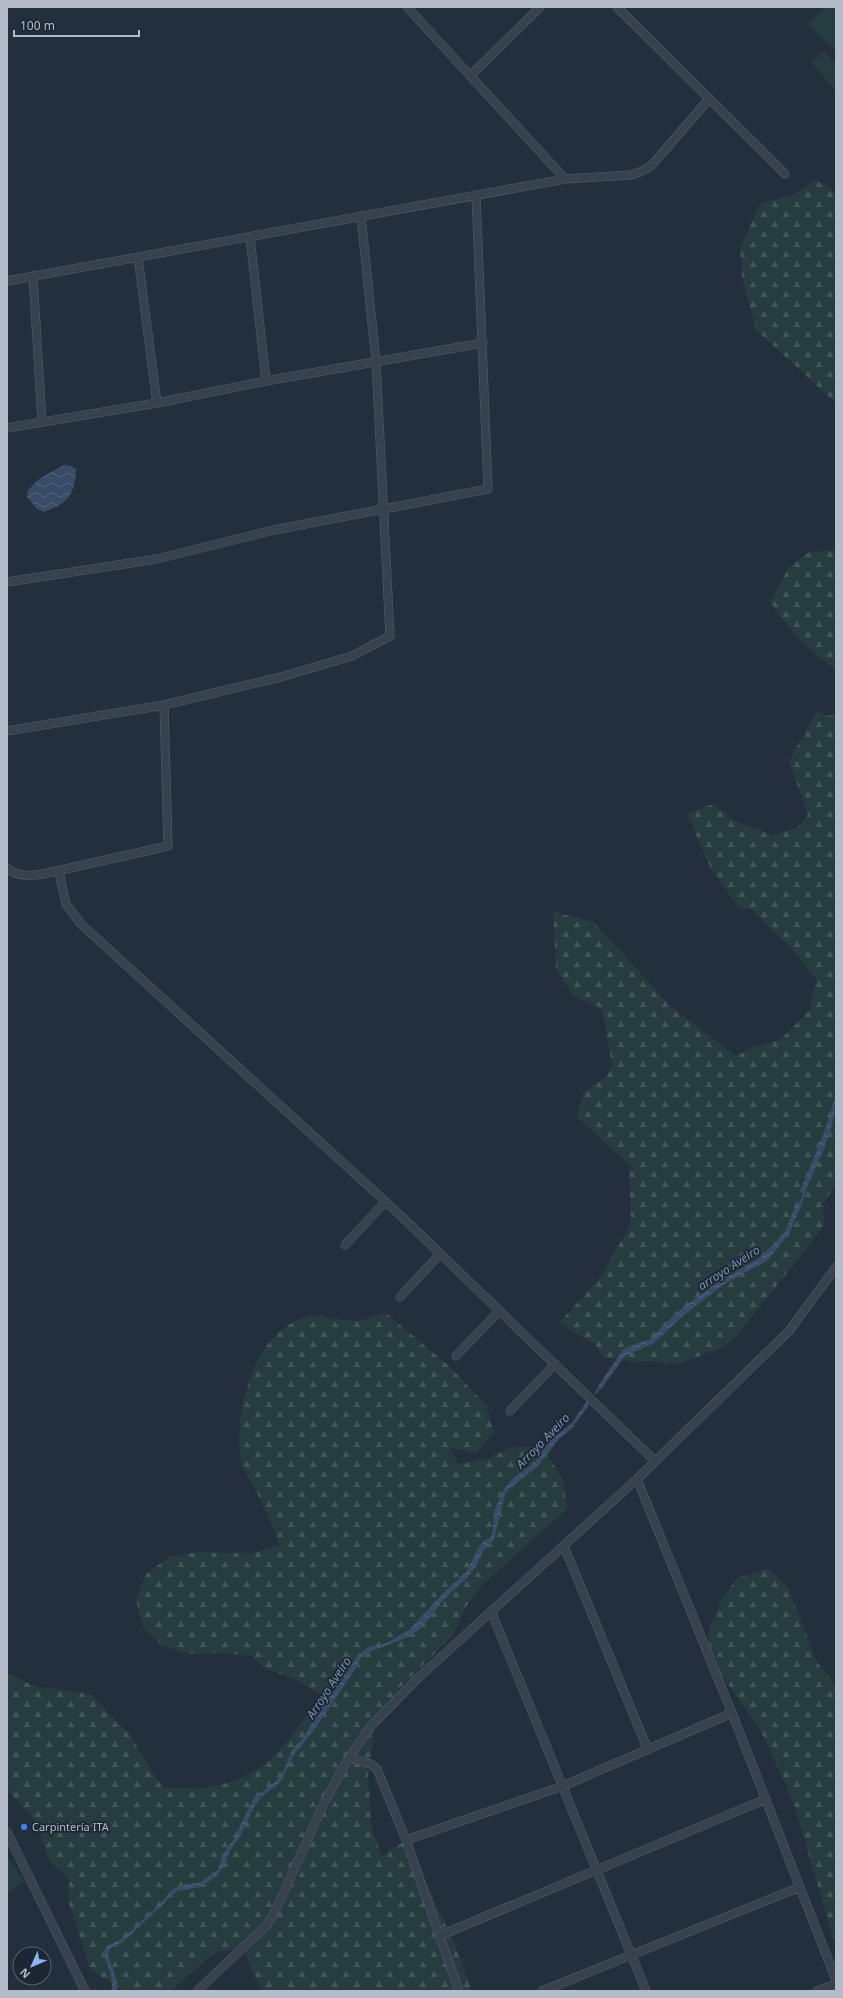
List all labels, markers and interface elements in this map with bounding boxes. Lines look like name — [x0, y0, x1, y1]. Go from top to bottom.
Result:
scale bar — [14, 12, 139, 38]
text: 100 m — [20, 17, 55, 34]
water label: arroyo Aveiro — [694, 1241, 763, 1294]
water label: Arroyo Aveiro — [511, 1409, 574, 1473]
water label: Arroyo Aveiro — [302, 1653, 355, 1723]
place label: Carpintería ITA — [32, 1819, 110, 1834]
marker: Carpintería ITA — [19, 1822, 29, 1832]
north arrow — [12, 1946, 52, 1986]
text: N — [16, 1965, 33, 1982]

